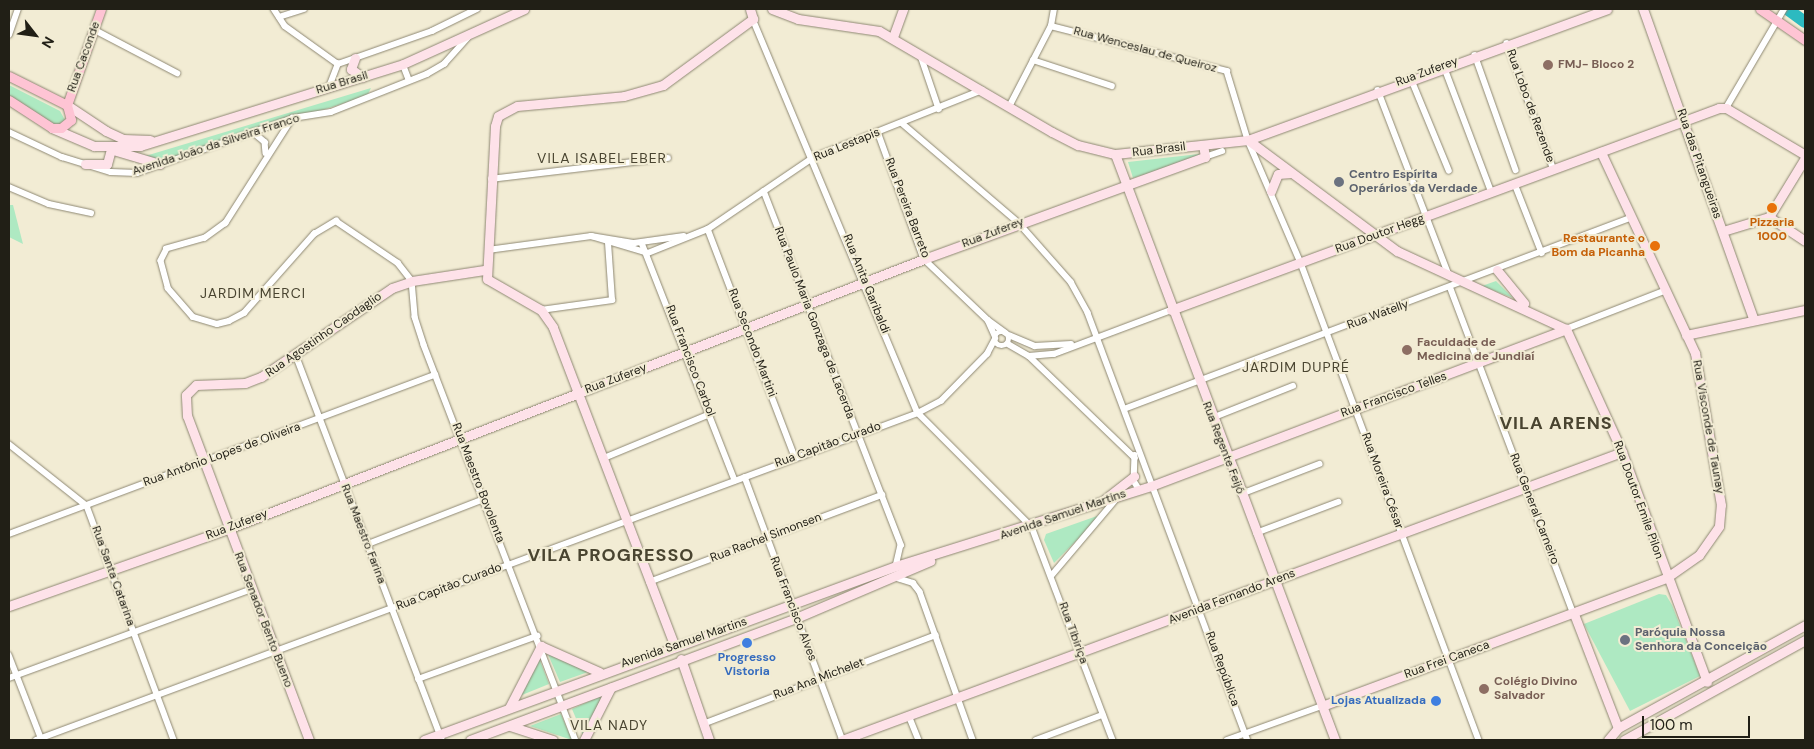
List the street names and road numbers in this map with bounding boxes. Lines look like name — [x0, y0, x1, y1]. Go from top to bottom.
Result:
street label: Rua Caconde — [65, 20, 103, 94]
street label: Rua Wenceslau de Queiroz — [1072, 24, 1218, 76]
street label: Rua Lobo de Rezende — [1503, 47, 1557, 165]
street label: Rua Zuferey — [1394, 54, 1460, 90]
street label: Rua Brasil — [314, 68, 370, 98]
street label: Rua das Pitangueiras — [1673, 107, 1725, 221]
street label: Avenida João da Silveira Franco — [131, 111, 301, 179]
street label: Rua Lestapis — [812, 125, 882, 165]
street label: Rua Brasil — [1132, 140, 1186, 160]
street label: Rua Pereira Barreto — [881, 156, 933, 260]
street label: Rua Doutor Hegg — [1334, 211, 1426, 257]
street label: Rua Zuferey — [960, 215, 1026, 251]
street label: Rua Paulo Maria Gonzaga de Lacerda — [771, 225, 857, 421]
street label: Rua Anita Garibaldi — [839, 232, 893, 336]
street label: Rua Secondo Martini — [725, 287, 779, 399]
street label: Rua Agostinho Caodaglio — [263, 289, 385, 381]
street label: Rua Watelly — [1345, 297, 1411, 333]
street label: Rua Francisco Carbol — [662, 303, 718, 419]
street label: Rua Visconde de Taunay — [1689, 359, 1727, 495]
street label: Rua Zuferey — [583, 361, 649, 397]
street label: Rua Francisco Telles — [1339, 369, 1449, 421]
street label: Rua Regente Feijó — [1199, 400, 1247, 496]
street label: Rua Capitão Curado — [773, 419, 883, 471]
street label: Rua Antônio Lopes de Oliveira — [141, 420, 303, 490]
street label: Rua Maestro Bovolenta — [449, 421, 507, 545]
street label: Rua Moreira César — [1358, 431, 1406, 531]
street label: Rua Doutor Emile Pilon — [1610, 439, 1666, 561]
street label: Rua General Carneiro — [1506, 451, 1562, 567]
street label: Rua Maestro Farina — [337, 482, 389, 586]
street label: Avenida Samuel Martins — [998, 487, 1128, 543]
street label: Rua Zuferey — [204, 507, 270, 543]
street label: Rua Rachel Simonsen — [708, 510, 824, 566]
street label: Rua Santa Catarina — [88, 524, 138, 628]
street label: Rua Senador Bento Bueno — [230, 550, 296, 690]
street label: Rua Francisco Alves — [766, 555, 820, 663]
street label: Rua Capitão Curado — [394, 560, 504, 614]
street label: Avenida Fernando Arens — [1167, 566, 1297, 628]
street label: Rua Tibiriça — [1055, 600, 1091, 666]
street label: Avenida Samuel Martins — [619, 615, 749, 671]
street label: Rua República — [1202, 630, 1242, 708]
street label: Rua Frei Caneca — [1402, 638, 1492, 682]
street label: Rua Ana Michelet — [772, 655, 866, 703]

